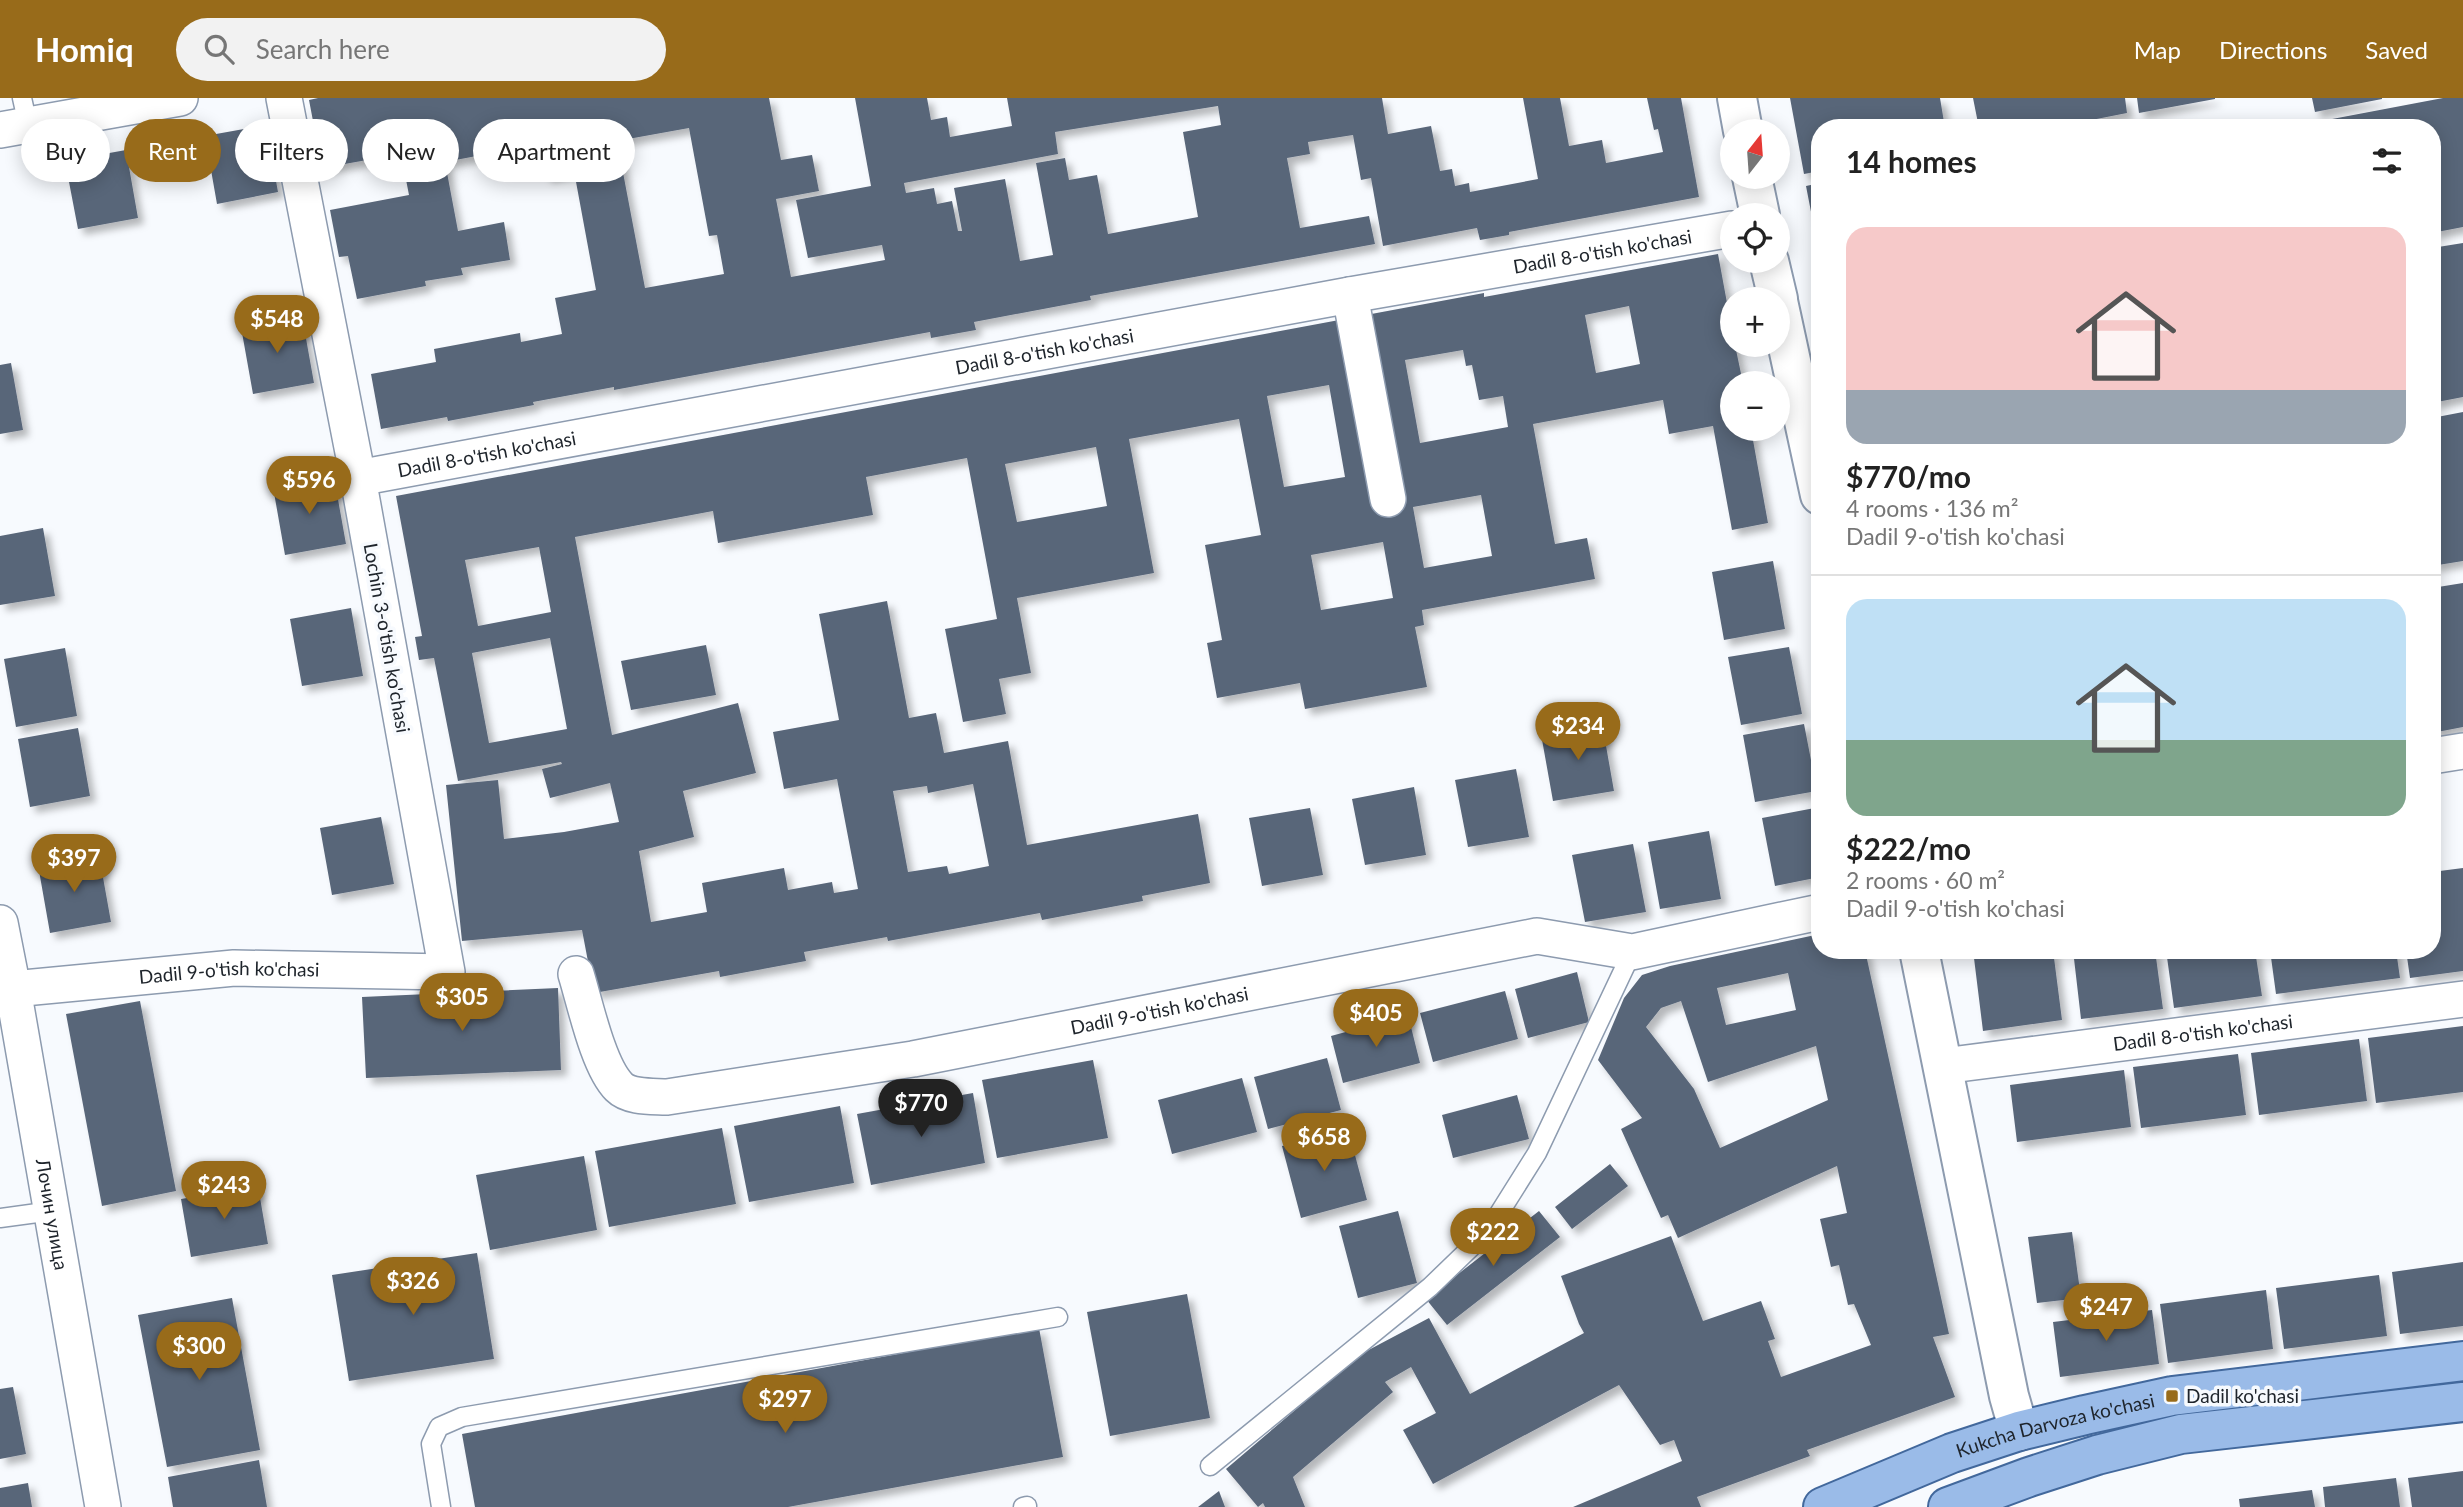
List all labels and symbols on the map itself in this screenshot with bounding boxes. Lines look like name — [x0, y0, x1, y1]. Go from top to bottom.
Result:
north arrow — [1720, 119, 1790, 189]
street label: Dadil 8-o'tish ko'chasi — [1511, 224, 1694, 278]
pin: $548 — [236, 296, 318, 355]
street label: Dadil 8-o'tish ko'chasi — [953, 323, 1135, 379]
street label: Dadil 8-o'tish ko'chasi — [396, 426, 578, 481]
pin: $596 — [268, 456, 350, 516]
street label: Lochin 3-o'tish ko'chasi — [359, 541, 416, 735]
pin: $234 — [1537, 702, 1619, 762]
pin: $397 — [33, 834, 115, 894]
street label: Dadil 9-o'tish ko'chasi — [138, 956, 320, 988]
pin: $305 — [421, 974, 503, 1033]
street label: Dadil 9-o'tish ko'chasi — [1068, 981, 1250, 1039]
pin: $405 — [1335, 990, 1417, 1049]
street label: Dadil 8-o'tish ko'chasi — [2112, 1009, 2294, 1055]
pin: $770 — [880, 1080, 962, 1139]
pin: $658 — [1283, 1114, 1365, 1173]
street label: Лочин улица — [32, 1156, 74, 1272]
pin: $243 — [183, 1162, 265, 1221]
pin: $222 — [1452, 1208, 1534, 1268]
pin: $326 — [372, 1258, 454, 1317]
pin: $247 — [2065, 1284, 2147, 1343]
pin: $300 — [158, 1322, 240, 1382]
pin: $297 — [744, 1376, 826, 1435]
place label: Dadil ko'chasi — [2186, 1384, 2299, 1407]
street label: Kukcha Darvoza ko'chasi — [1953, 1388, 2157, 1462]
marker: Dadil ko'chasi — [2164, 1388, 2180, 1404]

